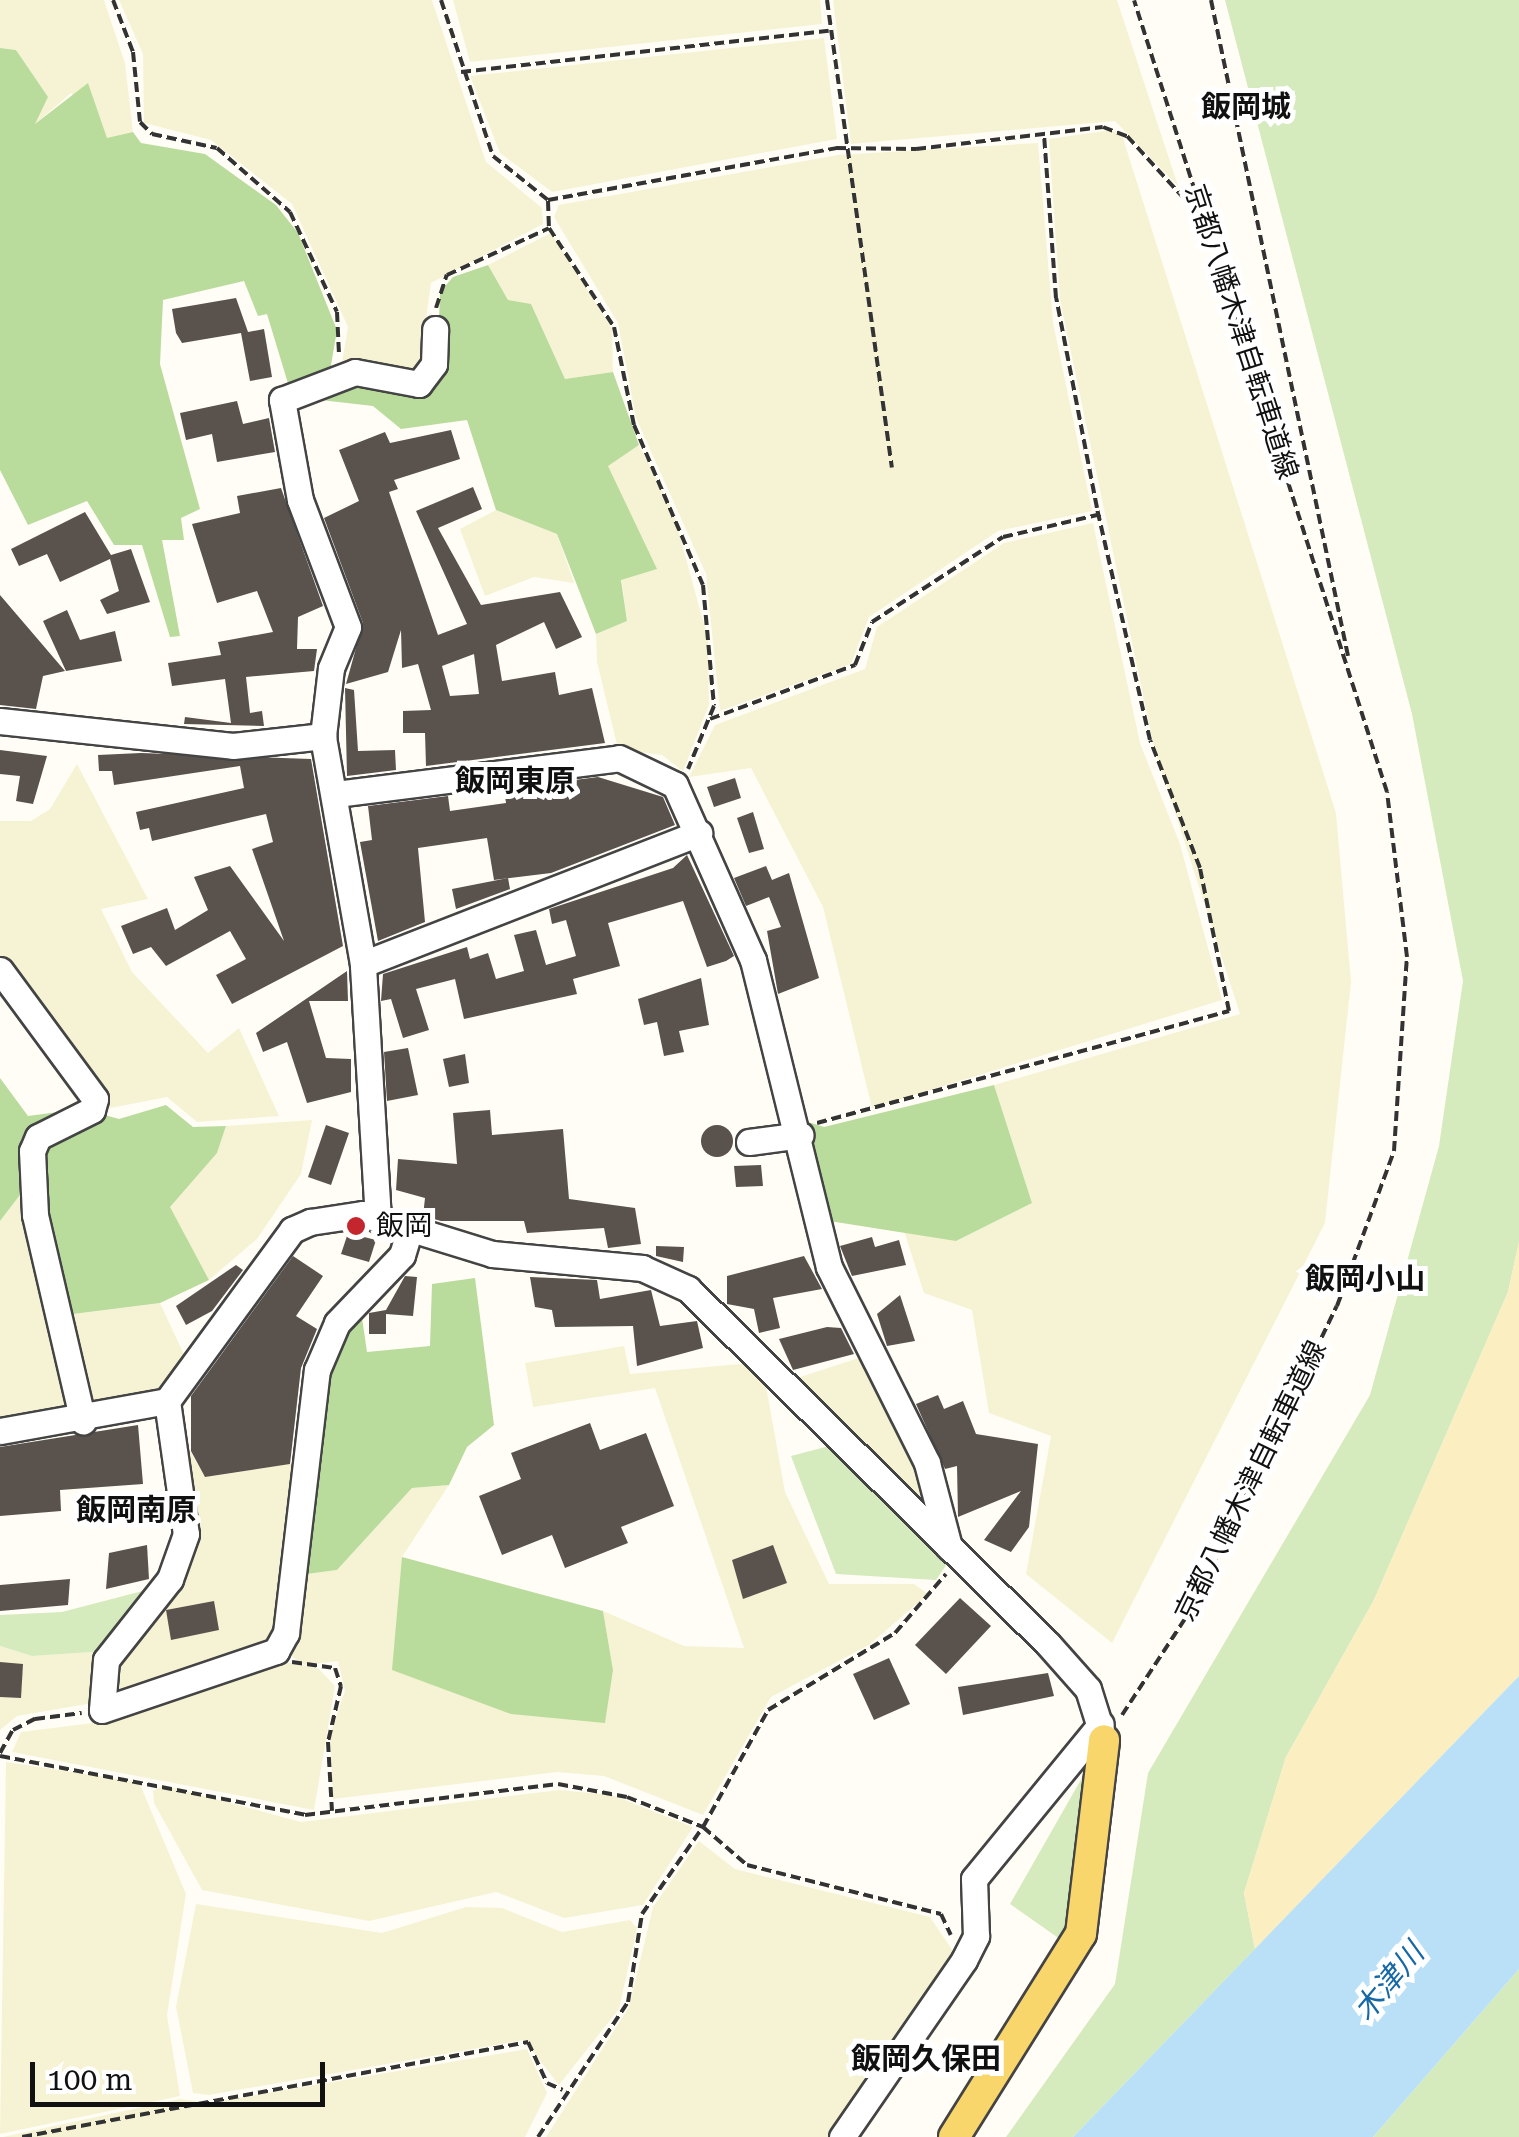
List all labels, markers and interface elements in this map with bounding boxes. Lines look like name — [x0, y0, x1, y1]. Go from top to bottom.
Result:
district label: 飯岡城 — [1201, 89, 1291, 125]
street label: 京都八幡木津自転車道線 — [1177, 180, 1305, 484]
district label: 飯岡東原 — [455, 763, 575, 799]
place label: 飯岡 — [376, 1209, 432, 1243]
marker: 飯岡 — [345, 1215, 367, 1237]
district label: 飯岡小山 — [1305, 1261, 1425, 1297]
street label: 京都八幡木津自転車道線 — [1168, 1335, 1334, 1627]
district label: 飯岡南原 — [76, 1492, 196, 1528]
water label: 木津川 — [1346, 1936, 1432, 2028]
district label: 飯岡久保田 — [851, 2041, 1001, 2077]
scale bar — [35, 2042, 330, 2104]
text: 100 m — [47, 2062, 132, 2097]

